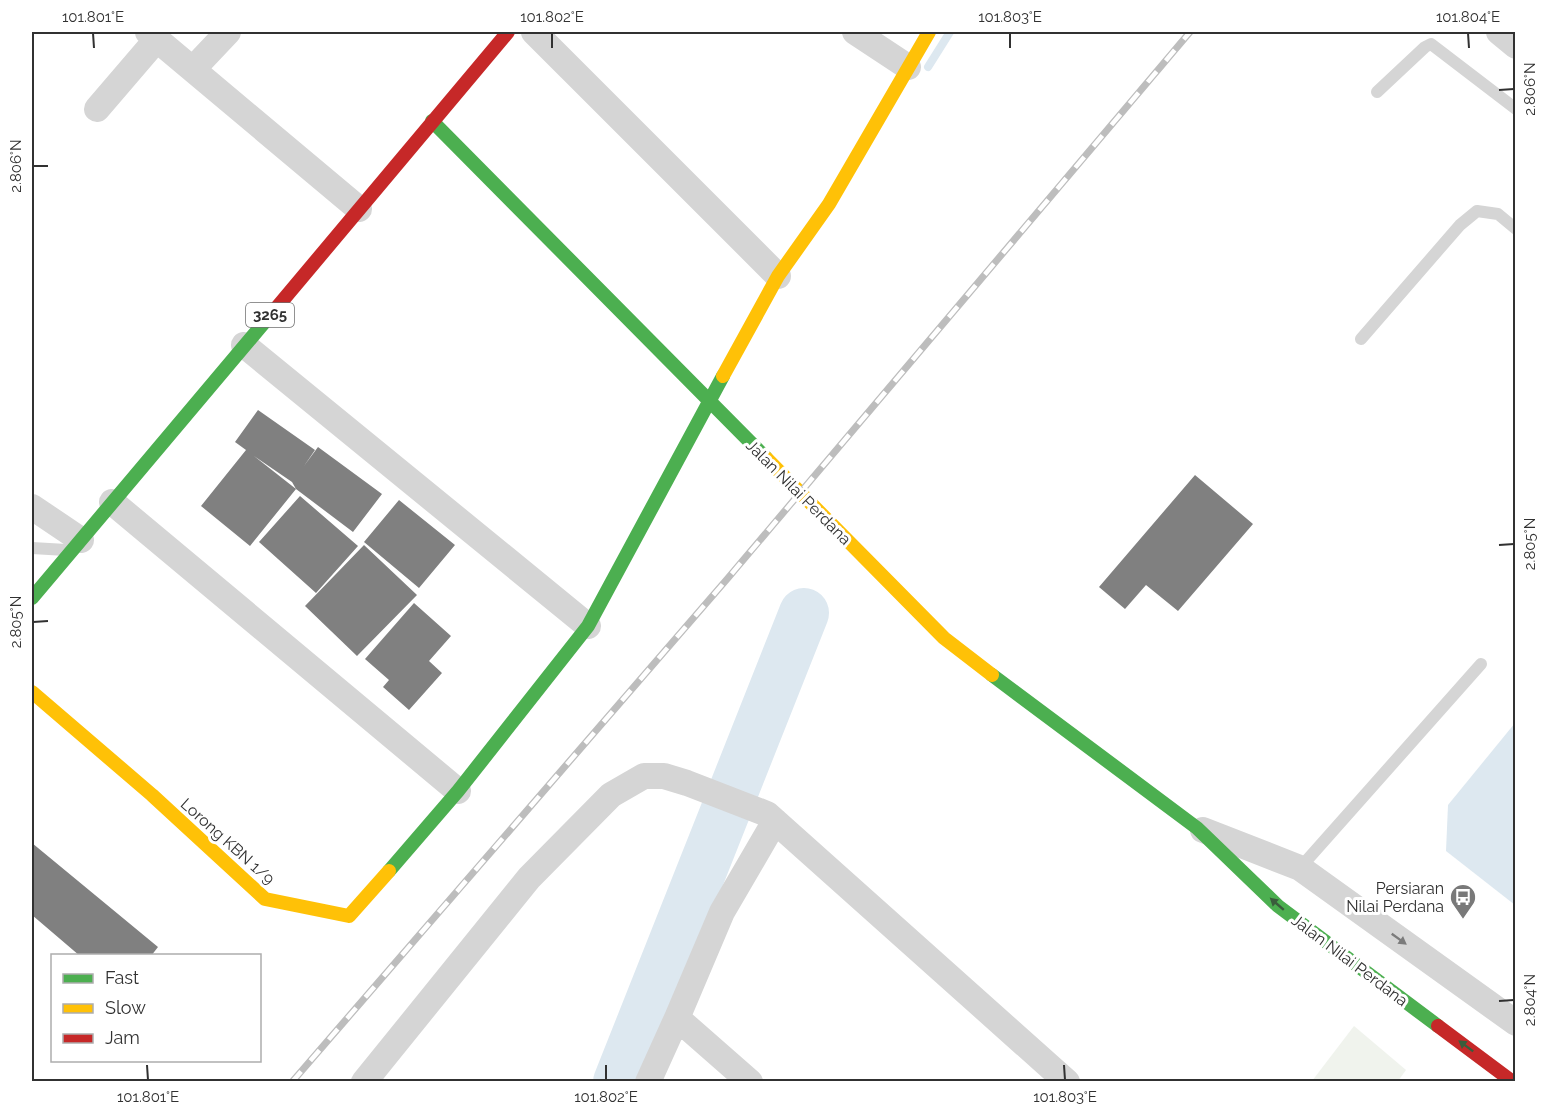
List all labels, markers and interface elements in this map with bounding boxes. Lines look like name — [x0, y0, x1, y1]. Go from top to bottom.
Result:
text: 101.801°E — [62, 8, 124, 26]
text: 101.802°E — [520, 8, 584, 26]
text: 101.803°E — [978, 8, 1042, 26]
text: 101.804°E — [1436, 8, 1500, 26]
text: 2.806°N — [1521, 62, 1539, 116]
text: 2.806°N — [7, 139, 25, 193]
road number: 3265 — [246, 303, 294, 327]
street label: Jalan Nilai Perdana — [742, 436, 855, 549]
text: 2.805°N — [1521, 518, 1539, 570]
text: 2.805°N — [7, 596, 25, 648]
street label: Lorong KBN 1/9 — [177, 794, 278, 888]
place label: Persiaran Nilai Perdana — [1346, 879, 1444, 916]
bus stop icon: Persiaran Nilai Perdana — [1448, 882, 1478, 920]
one-way arrow — [1270, 898, 1285, 911]
street label: Jalan Nilai Perdana — [1288, 911, 1412, 1010]
one-way arrow — [1390, 933, 1406, 945]
legend — [51, 954, 261, 1062]
text: Fast — [105, 967, 139, 988]
text: 2.804°N — [1521, 974, 1539, 1026]
text: Slow — [105, 997, 146, 1018]
text: Jam — [105, 1027, 140, 1048]
one-way arrow — [1458, 1040, 1474, 1053]
text: 101.801°E — [117, 1088, 179, 1106]
text: 101.802°E — [574, 1088, 638, 1106]
text: 101.803°E — [1033, 1088, 1097, 1106]

